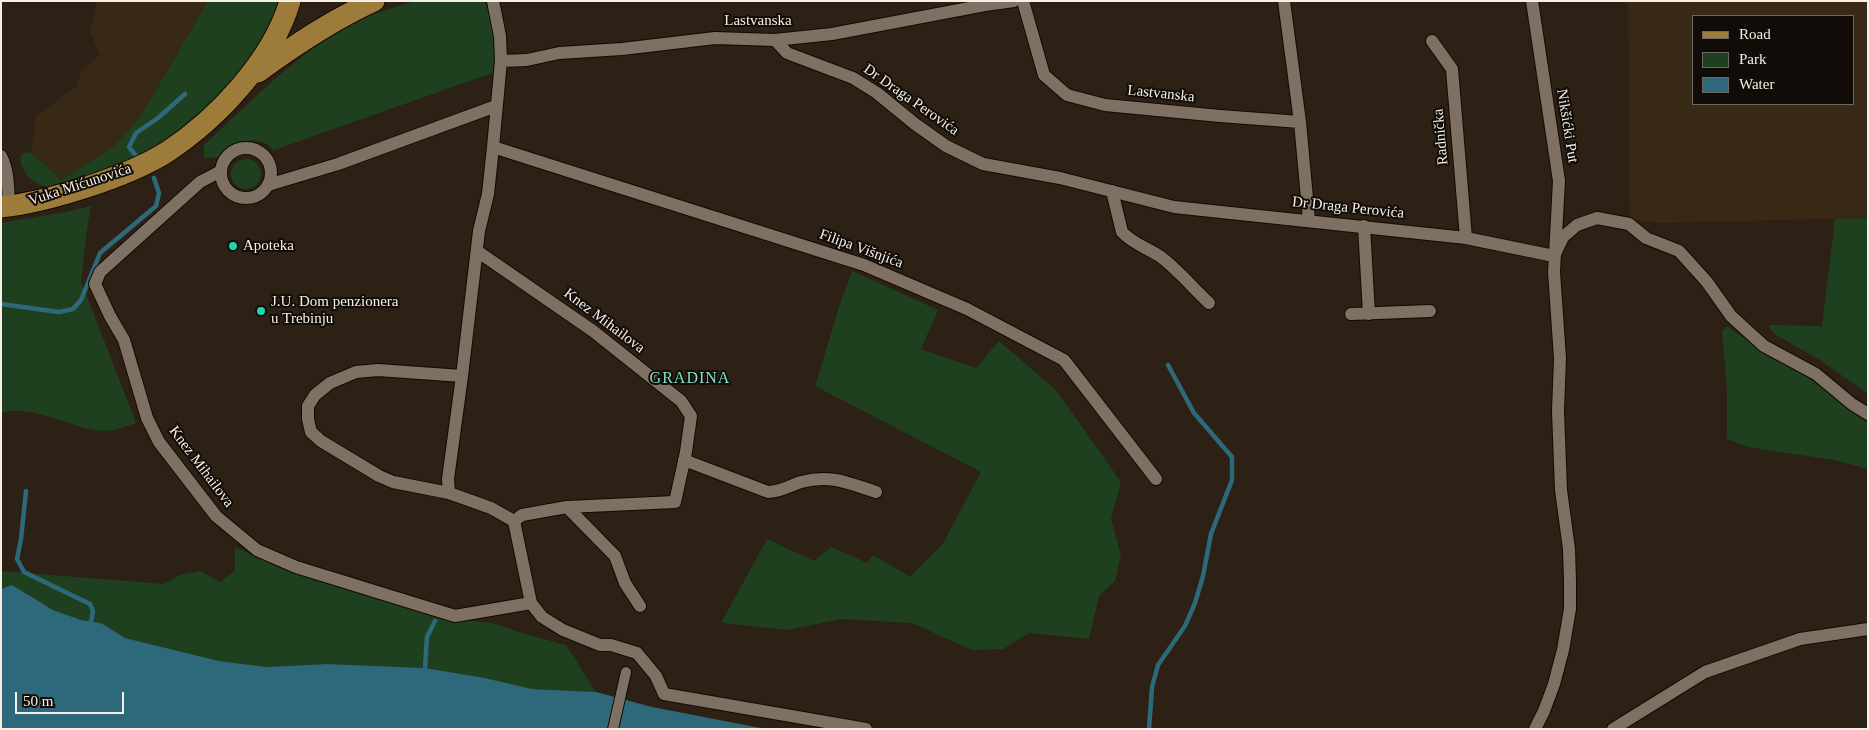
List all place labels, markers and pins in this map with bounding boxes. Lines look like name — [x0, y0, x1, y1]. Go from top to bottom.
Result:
place label: Apoteka — [243, 237, 294, 255]
marker: Apoteka — [227, 240, 239, 252]
place label: J.U. Dom penzionera u Trebinju — [271, 293, 398, 328]
marker: J.U. Dom penzionera u Trebinju — [255, 305, 267, 317]

